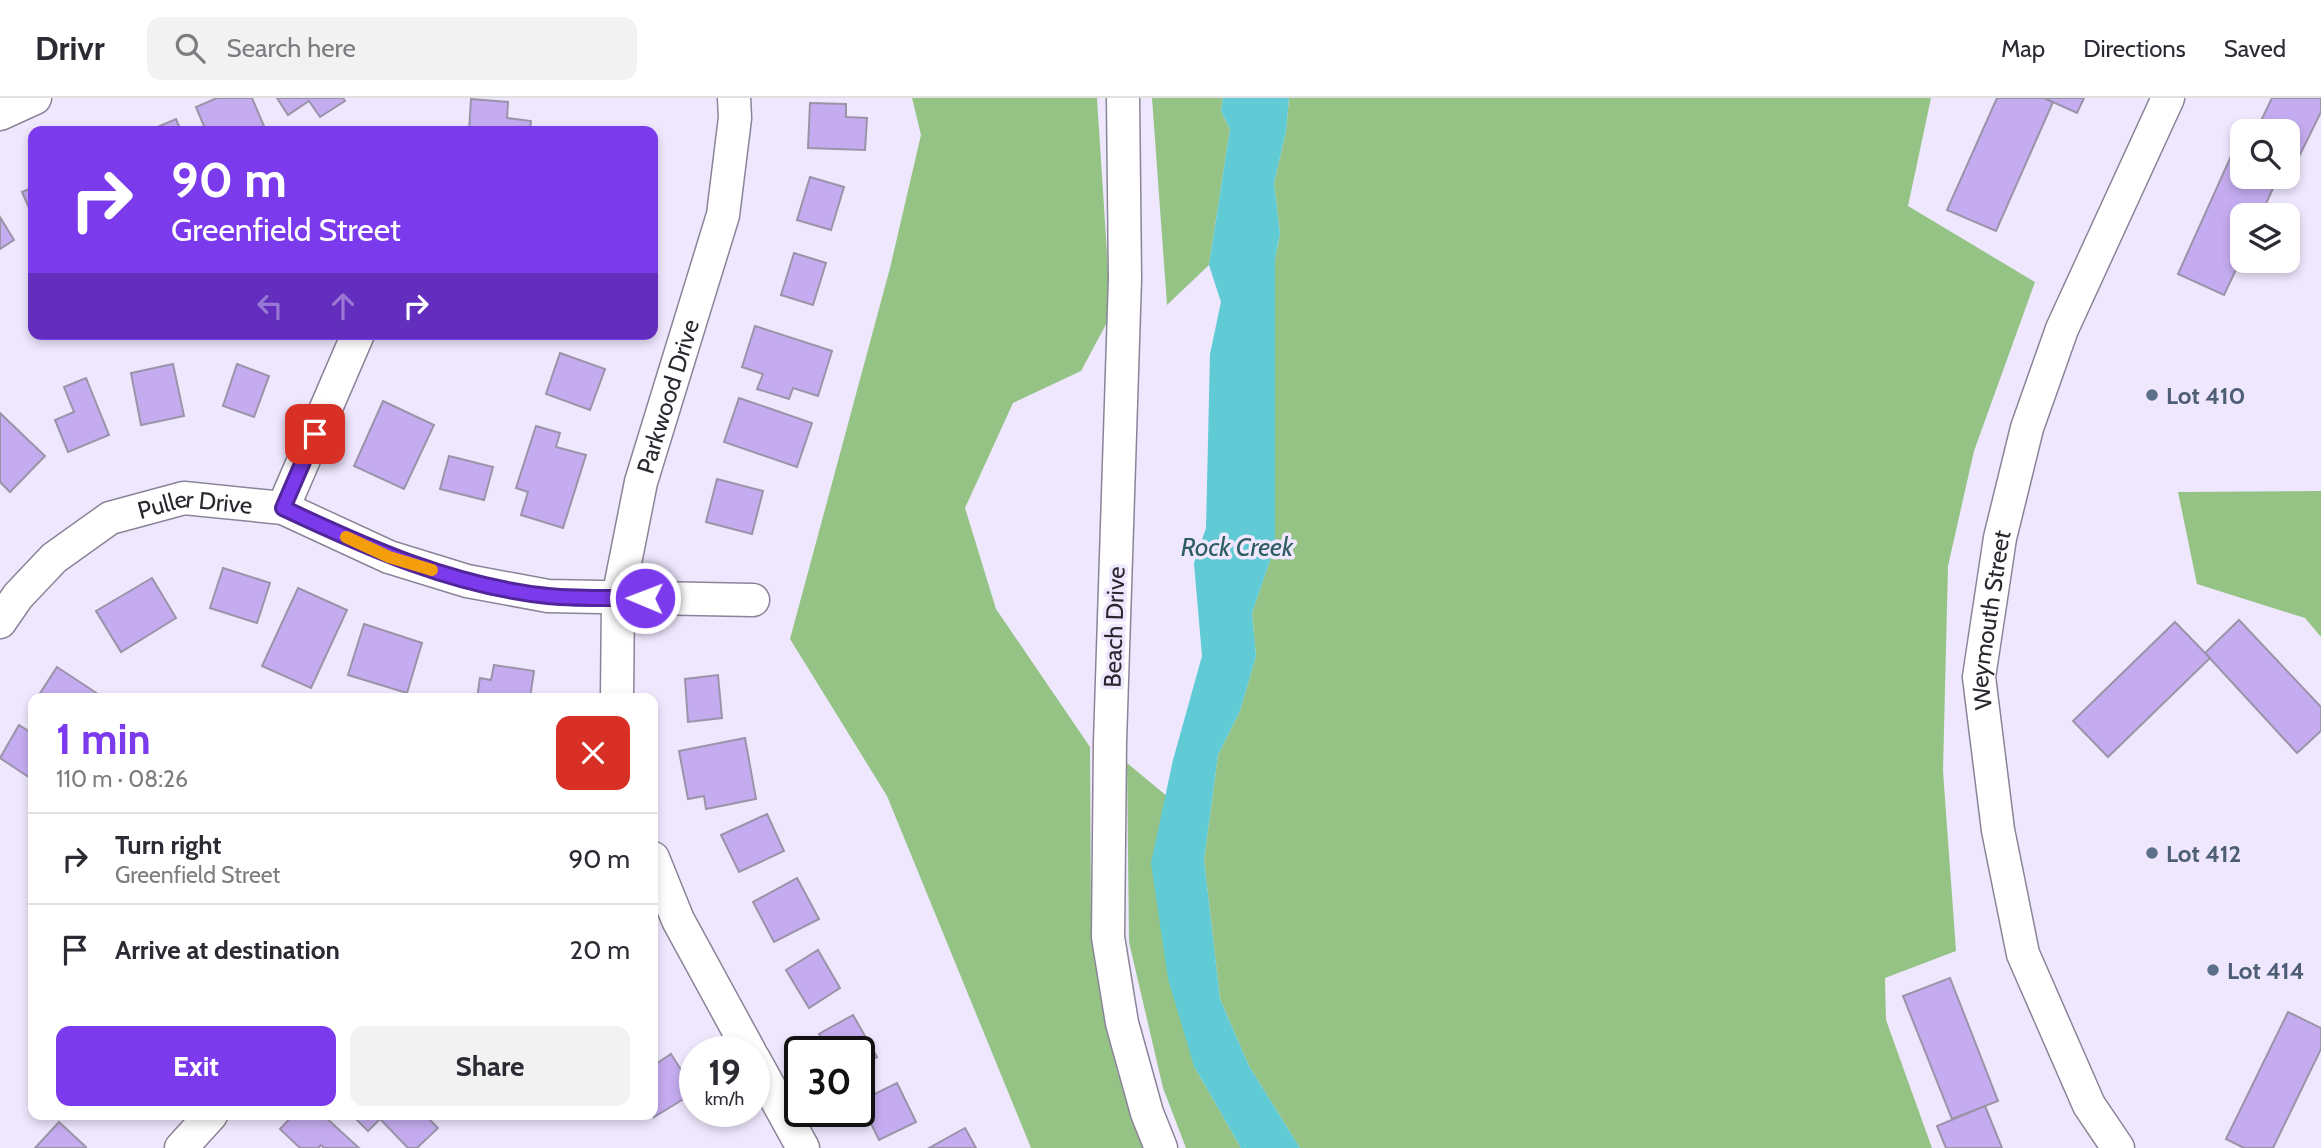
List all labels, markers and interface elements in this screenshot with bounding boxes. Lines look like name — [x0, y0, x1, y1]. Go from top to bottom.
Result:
search box — [147, 17, 637, 80]
text: Drivr — [35, 28, 105, 68]
icon: search — [171, 29, 209, 67]
text: Search here — [227, 32, 356, 64]
text: Map — [2001, 34, 2045, 63]
text: Directions — [2083, 34, 2186, 63]
text: Saved — [2224, 34, 2286, 63]
map controls — [2230, 119, 2300, 273]
button: search — [2230, 119, 2300, 189]
text: 90 m — [171, 150, 287, 209]
icon: right — [56, 154, 147, 245]
button: layers — [2230, 203, 2300, 273]
text: Greenfield Street — [171, 210, 401, 249]
icon: left — [251, 287, 289, 325]
icon: ahead — [324, 287, 362, 325]
icon: right — [397, 287, 435, 325]
street label: Parkwood Drive — [630, 316, 705, 477]
place label: Lot 410 — [2166, 381, 2246, 410]
marker: Lot 410 — [2144, 387, 2160, 403]
pin — [285, 404, 345, 464]
icon: arrive — [296, 415, 334, 453]
street label: Puller Drive — [134, 483, 254, 524]
street label: Weymouth Street — [1964, 527, 2016, 711]
water label: Rock Creek — [1181, 531, 1294, 563]
position arrow — [608, 561, 682, 635]
street label: Beach Drive — [1097, 566, 1131, 688]
text: 1 min — [56, 713, 151, 765]
button: close — [556, 716, 630, 790]
text: 110 m · 08:26 — [56, 765, 188, 793]
text: Turn right — [115, 829, 221, 861]
place label: Lot 412 — [2166, 839, 2241, 868]
icon: right — [56, 840, 94, 878]
text: 90 m — [568, 843, 630, 875]
marker: Lot 412 — [2144, 845, 2160, 861]
text: Greenfield Street — [115, 861, 280, 889]
icon: arrive — [56, 931, 94, 969]
text: Arrive at destination — [115, 934, 340, 966]
text: 20 m — [570, 934, 630, 966]
place label: Lot 414 — [2227, 956, 2305, 985]
marker: Lot 414 — [2205, 962, 2221, 978]
button: Exit — [56, 1026, 336, 1106]
button: Share — [350, 1026, 630, 1106]
speed limit sign: 30 — [784, 1036, 875, 1127]
text: 19 — [708, 1051, 741, 1094]
text: km/h — [705, 1088, 744, 1110]

